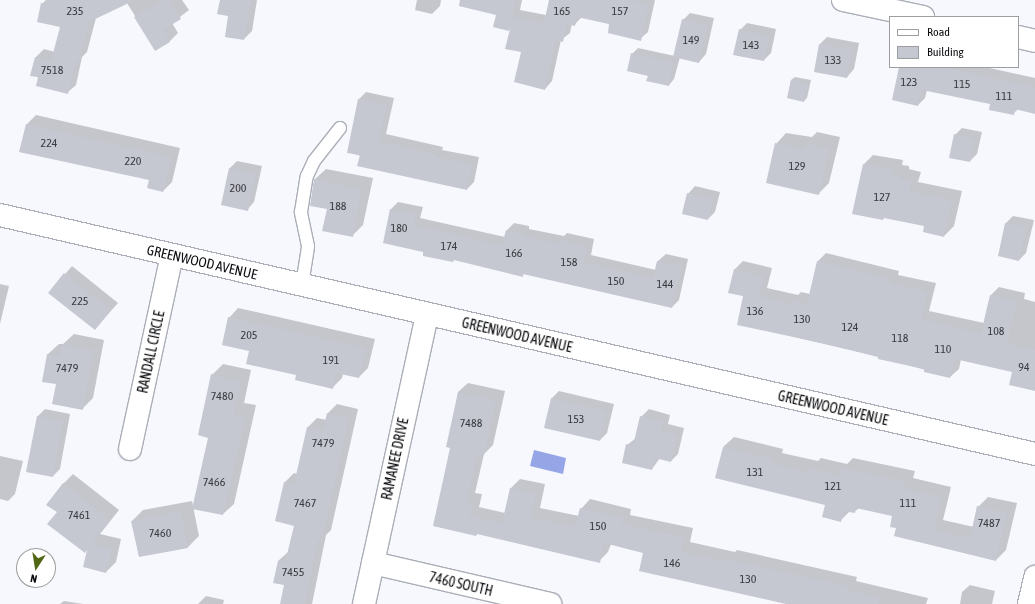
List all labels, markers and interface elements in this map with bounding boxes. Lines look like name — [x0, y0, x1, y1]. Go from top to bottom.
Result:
house number: 235 — [67, 5, 83, 19]
house number: 165 — [554, 5, 570, 19]
house number: 157 — [612, 5, 628, 19]
legend — [889, 16, 1019, 68]
text: Road — [927, 25, 950, 39]
house number: 149 — [683, 34, 699, 48]
house number: 143 — [743, 39, 759, 53]
text: Building — [927, 45, 964, 59]
house number: 133 — [825, 54, 841, 68]
house number: 7518 — [41, 64, 63, 78]
house number: 123 — [901, 76, 917, 90]
house number: 115 — [954, 78, 970, 92]
house number: 111 — [996, 90, 1012, 104]
house number: 224 — [41, 137, 57, 151]
house number: 220 — [125, 155, 141, 169]
house number: 129 — [789, 160, 805, 174]
house number: 200 — [230, 182, 246, 196]
house number: 127 — [874, 191, 890, 205]
house number: 188 — [330, 200, 346, 214]
house number: 180 — [391, 222, 407, 236]
house number: 174 — [441, 240, 457, 254]
street label: GREENWOOD AVENUE — [145, 241, 259, 283]
house number: 166 — [506, 247, 522, 261]
house number: 158 — [561, 256, 577, 270]
house number: 150 — [608, 275, 624, 289]
house number: 144 — [657, 278, 673, 292]
house number: 225 — [72, 295, 88, 309]
house number: 136 — [747, 305, 763, 319]
street label: RANDALL CIRCLE — [134, 309, 168, 395]
house number: 130 — [794, 313, 810, 327]
street label: GREENWOOD AVENUE — [460, 314, 574, 356]
house number: 124 — [842, 321, 858, 335]
house number: 108 — [988, 325, 1004, 339]
house number: 205 — [241, 329, 257, 343]
house number: 118 — [892, 332, 908, 346]
house number: 110 — [935, 343, 951, 357]
house number: 191 — [323, 354, 339, 368]
house number: 94 — [1018, 361, 1030, 375]
house number: 7479 — [56, 362, 78, 376]
street label: GREENWOOD AVENUE — [776, 387, 890, 429]
house number: 7480 — [211, 390, 233, 404]
house number: 153 — [568, 413, 584, 427]
street label: RAMANEE DRIVE — [378, 416, 412, 502]
house number: 7488 — [460, 417, 482, 431]
house number: 7479 — [312, 437, 334, 451]
house number: 131 — [747, 466, 763, 480]
house number: 7466 — [203, 476, 225, 490]
house number: 121 — [825, 480, 841, 494]
house number: 7467 — [294, 497, 316, 511]
house number: 111 — [900, 497, 916, 511]
house number: 7461 — [68, 509, 90, 523]
house number: 7487 — [978, 517, 1000, 531]
house number: 150 — [590, 520, 606, 534]
house number: 7460 — [149, 527, 171, 541]
north arrow — [16, 548, 56, 588]
house number: 146 — [664, 557, 680, 571]
house number: 7455 — [282, 566, 304, 580]
street label: 7460 SOUTH — [428, 569, 494, 599]
text: N — [29, 572, 38, 585]
house number: 130 — [740, 573, 756, 587]

